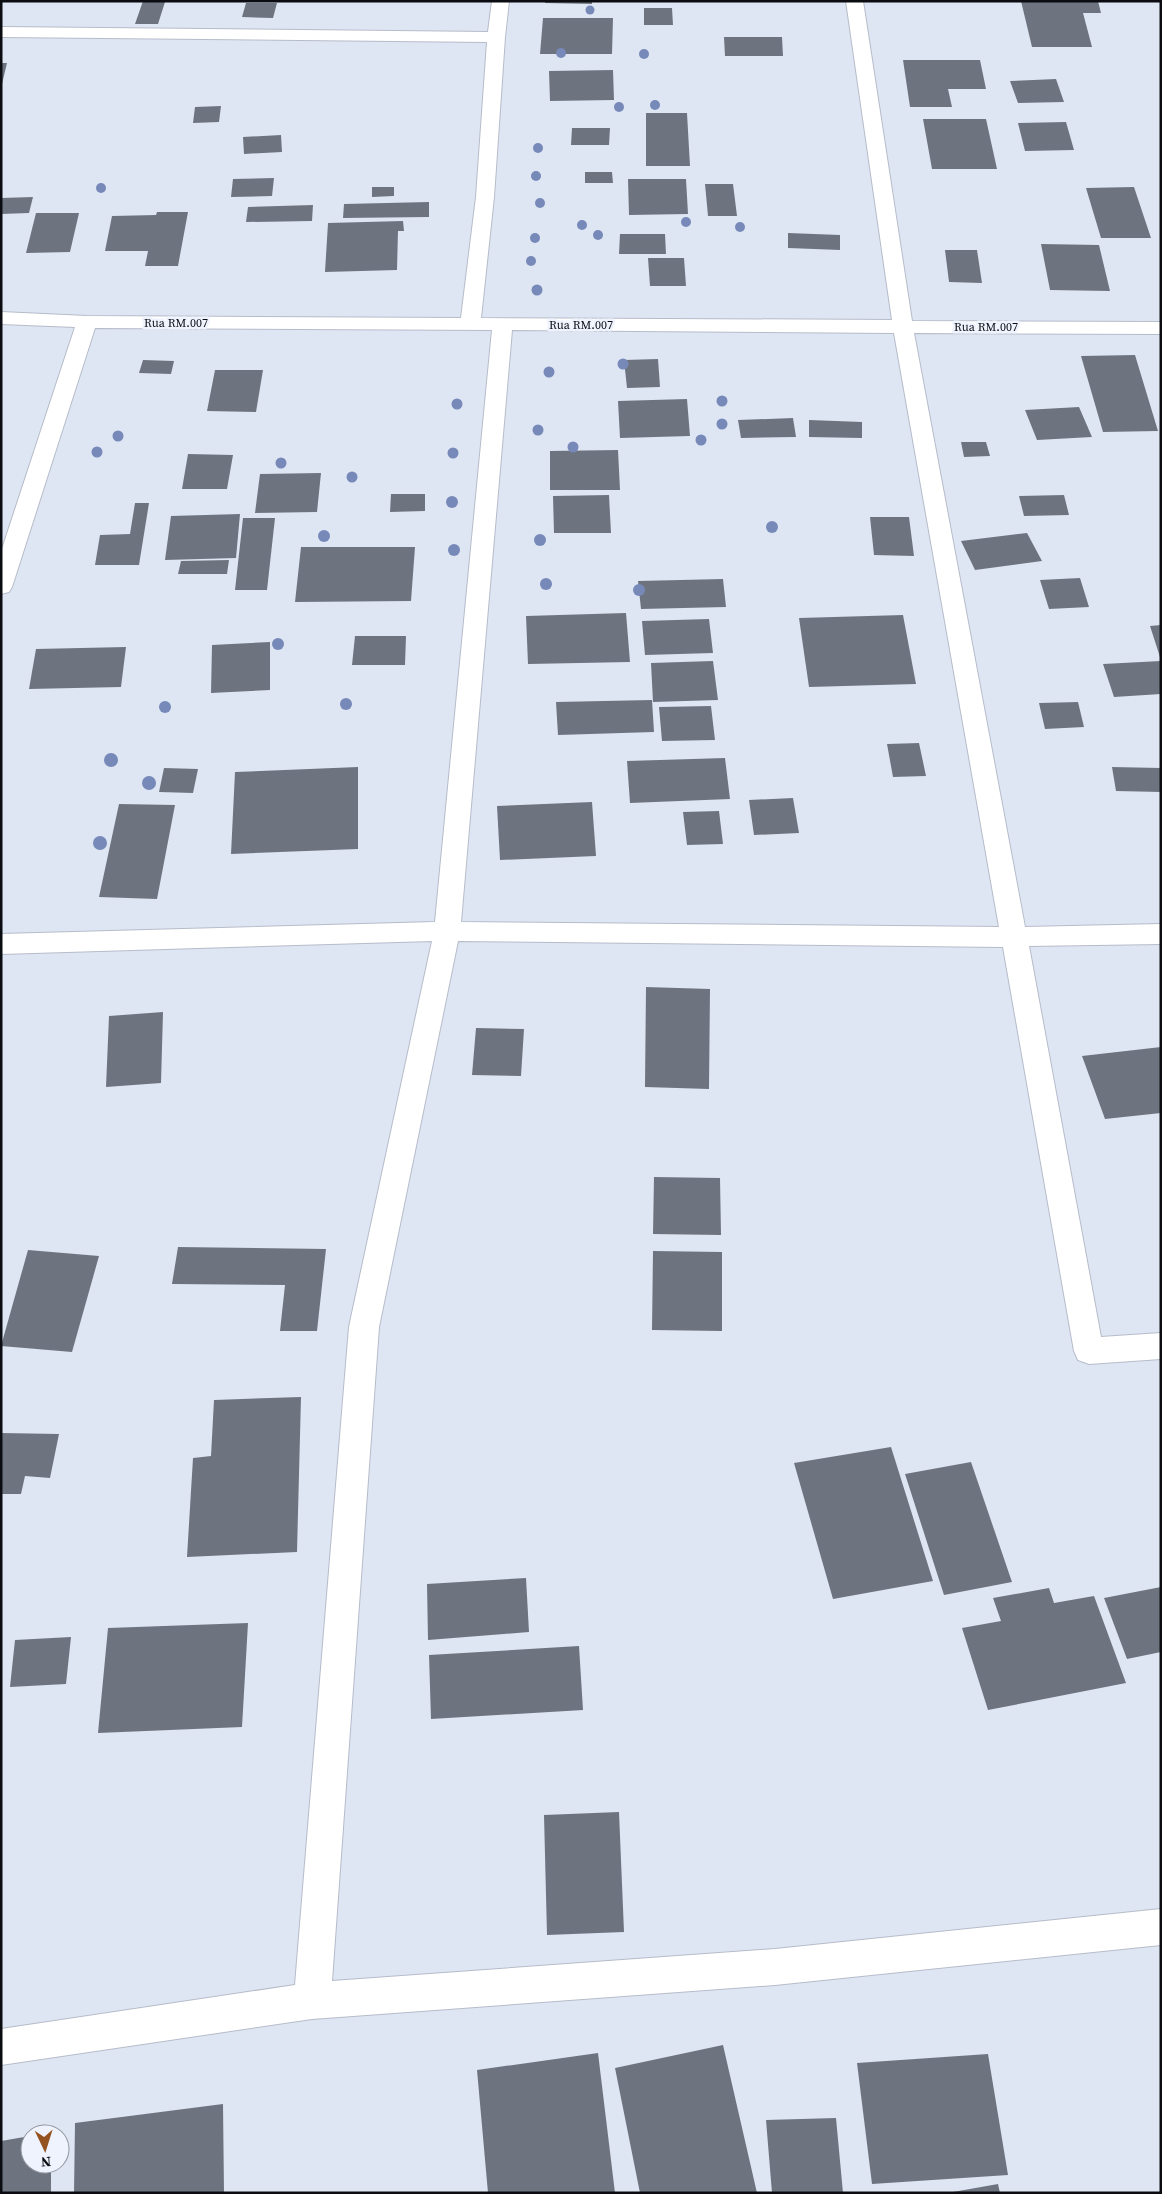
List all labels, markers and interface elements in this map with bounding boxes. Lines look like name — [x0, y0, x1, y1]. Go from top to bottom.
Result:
street label: Rua RM.007 — [144, 315, 208, 331]
street label: Rua RM.007 — [549, 317, 613, 333]
street label: Rua RM.007 — [954, 319, 1018, 335]
north arrow — [20, 2124, 70, 2174]
text: N — [40, 2152, 52, 2172]

